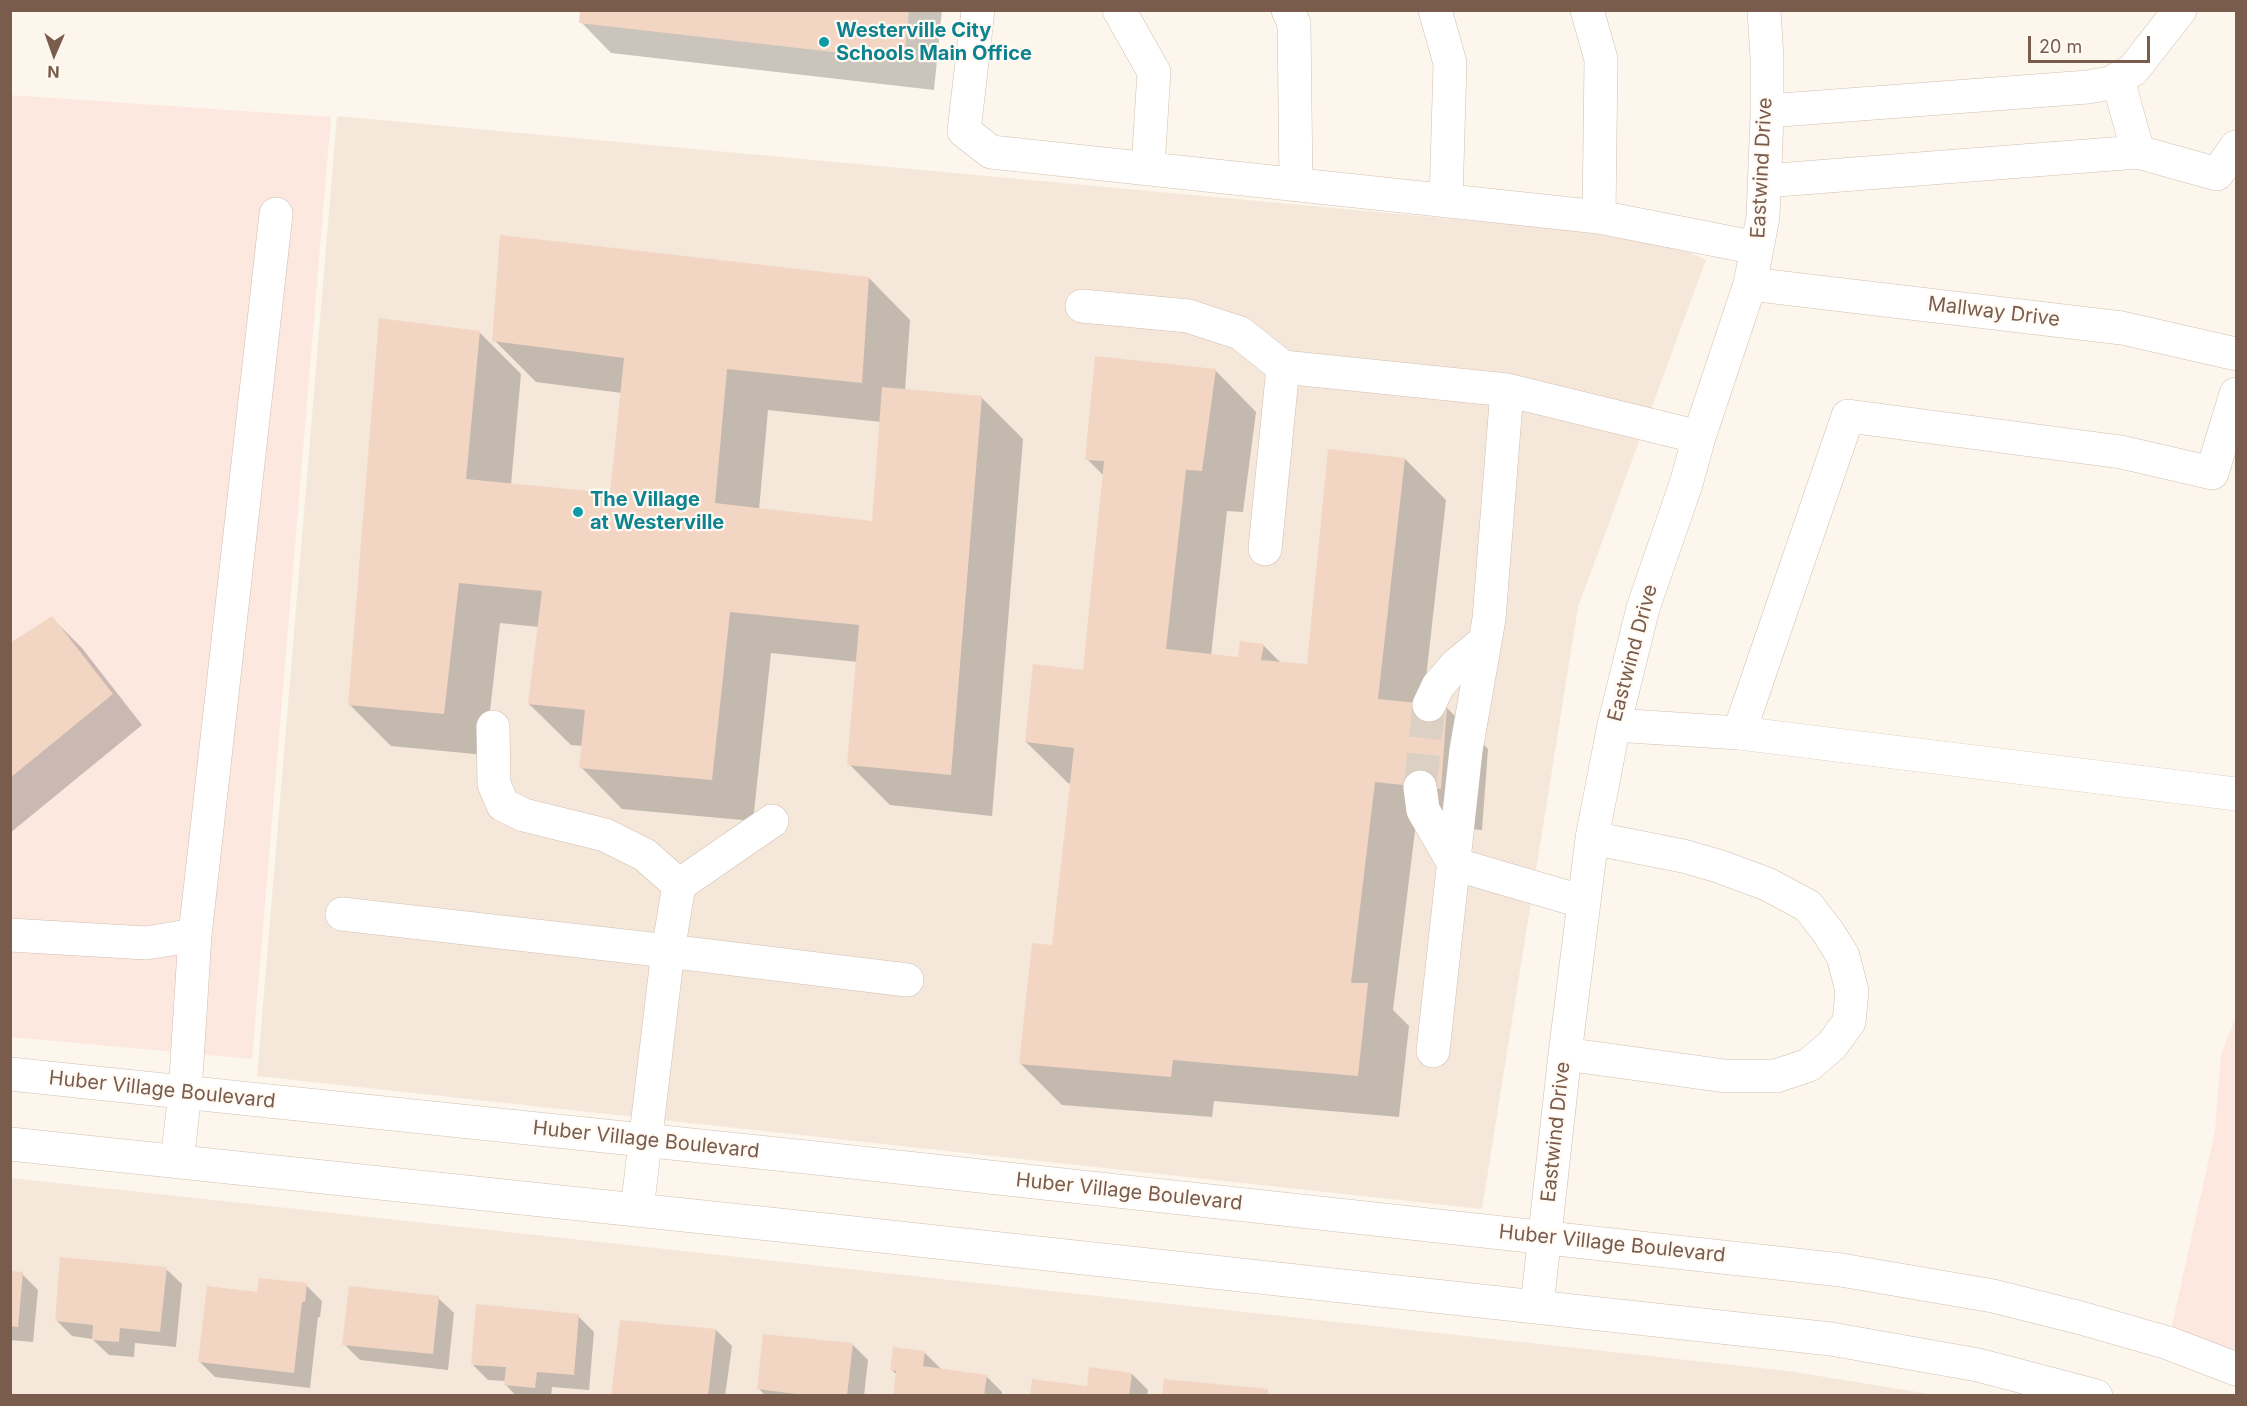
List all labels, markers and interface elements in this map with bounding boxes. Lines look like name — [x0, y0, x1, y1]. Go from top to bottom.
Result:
place label: Westerville City Schools Main Office — [836, 19, 1032, 66]
north arrow — [24, 24, 84, 84]
scale bar — [2031, 24, 2152, 62]
marker: Westerville City Schools Main Office — [817, 35, 831, 49]
text: 20 m — [2039, 36, 2082, 57]
text: N — [47, 62, 60, 82]
street label: Eastwind Drive — [1746, 97, 1778, 239]
street label: Mallway Drive — [1927, 292, 2061, 332]
place label: The Village at Westerville — [590, 488, 724, 535]
marker: The Village at Westerville — [571, 505, 585, 519]
street label: Eastwind Drive — [1603, 582, 1663, 724]
street label: Eastwind Drive — [1537, 1061, 1575, 1203]
street label: Huber Village Boulevard — [48, 1066, 276, 1114]
street label: Huber Village Boulevard — [532, 1116, 760, 1164]
street label: Huber Village Boulevard — [1015, 1168, 1243, 1216]
street label: Huber Village Boulevard — [1498, 1220, 1726, 1268]

